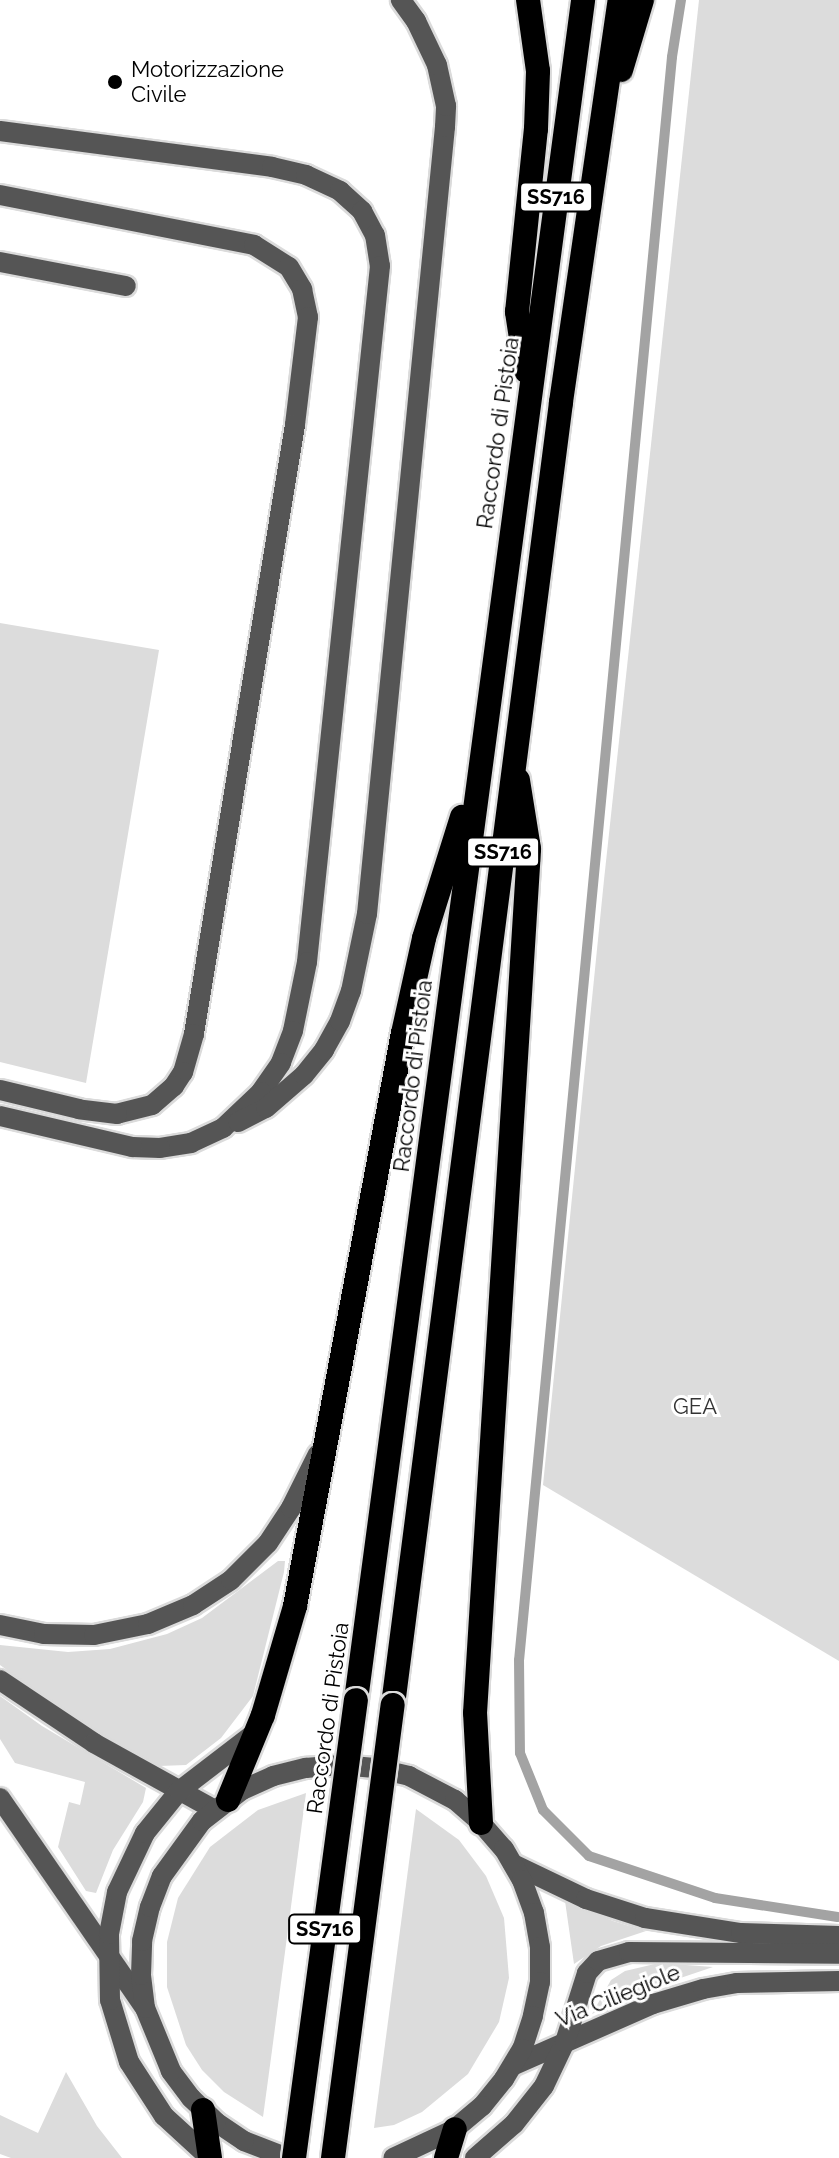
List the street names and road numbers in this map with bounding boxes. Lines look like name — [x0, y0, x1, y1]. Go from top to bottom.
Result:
road number: SS716 — [518, 181, 594, 213]
street label: Raccordo di Pistoia — [471, 335, 525, 531]
road number: SS716 — [465, 836, 541, 868]
street label: Raccordo di Pistoia — [388, 978, 438, 1174]
street label: Raccordo di Pistoia — [301, 1620, 355, 1816]
road number: SS716 — [287, 1913, 363, 1945]
street label: Via Ciliegiole — [552, 1959, 684, 2033]

